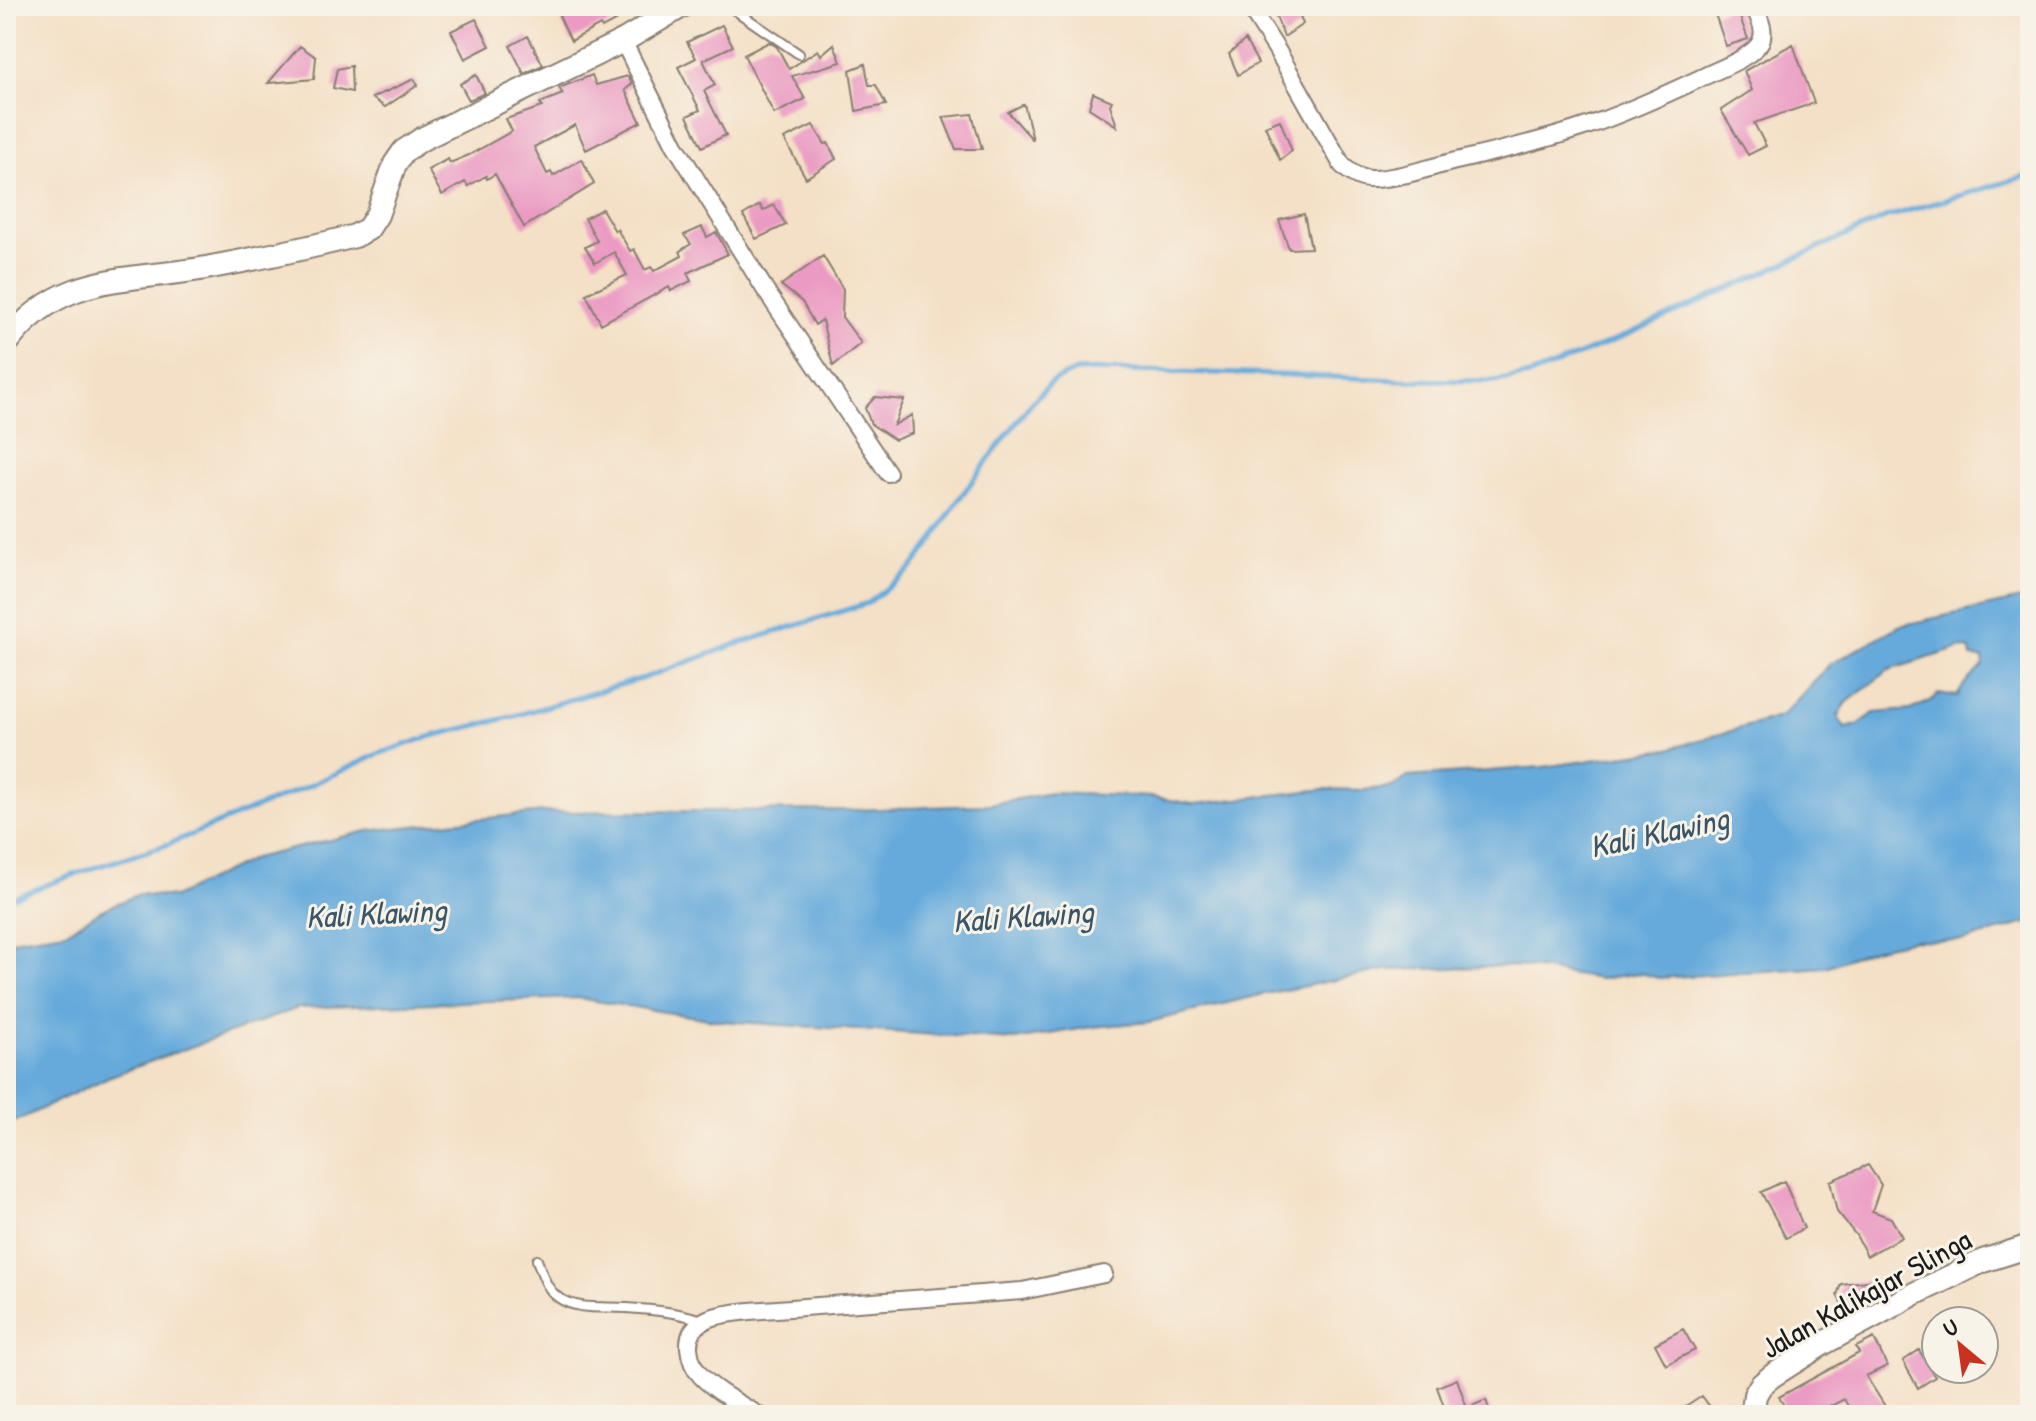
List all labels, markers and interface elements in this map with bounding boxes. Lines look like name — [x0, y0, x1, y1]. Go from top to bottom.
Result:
water label: Kali Klawing — [1586, 796, 1734, 868]
water label: Kali Klawing — [305, 888, 449, 938]
water label: Kali Klawing — [951, 890, 1096, 942]
street label: Jalan Kalikajar Slinga — [1754, 1219, 1978, 1367]
north arrow — [1920, 1305, 2000, 1385]
text: U — [1938, 1311, 1963, 1344]

